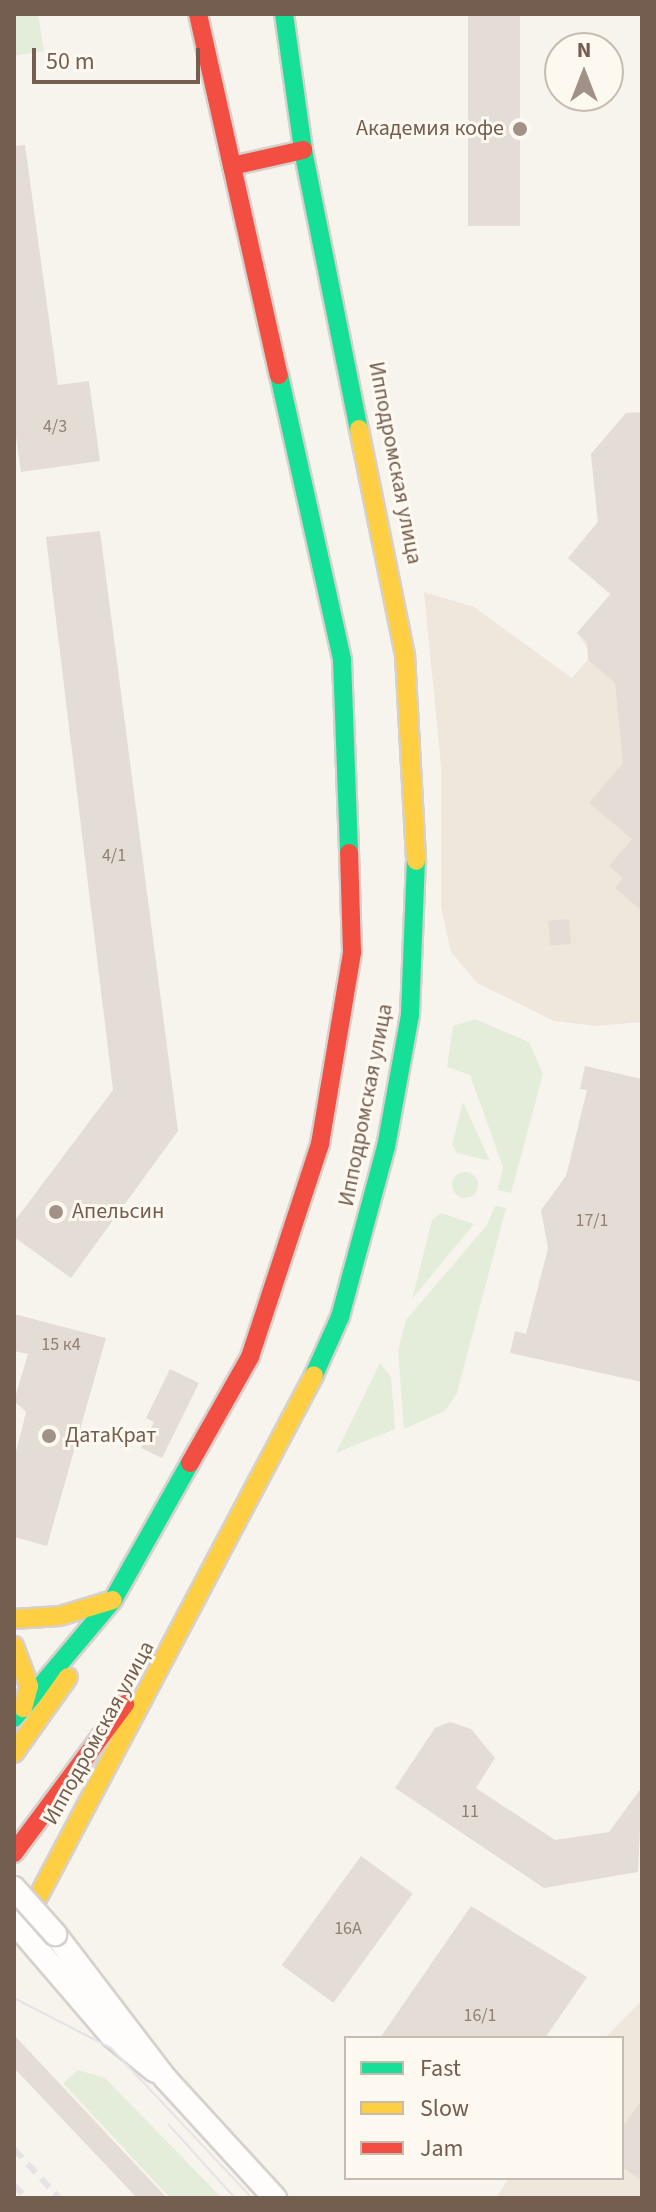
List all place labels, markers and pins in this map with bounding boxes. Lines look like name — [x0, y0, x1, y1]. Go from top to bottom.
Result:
place label: Академия кофе — [356, 116, 504, 142]
marker: Академия кофе — [511, 120, 529, 138]
place label: Апельсин — [72, 1199, 164, 1225]
marker: Апельсин — [47, 1203, 65, 1221]
place label: ДатаКрат — [65, 1423, 156, 1449]
marker: ДатаКрат — [40, 1427, 58, 1445]

